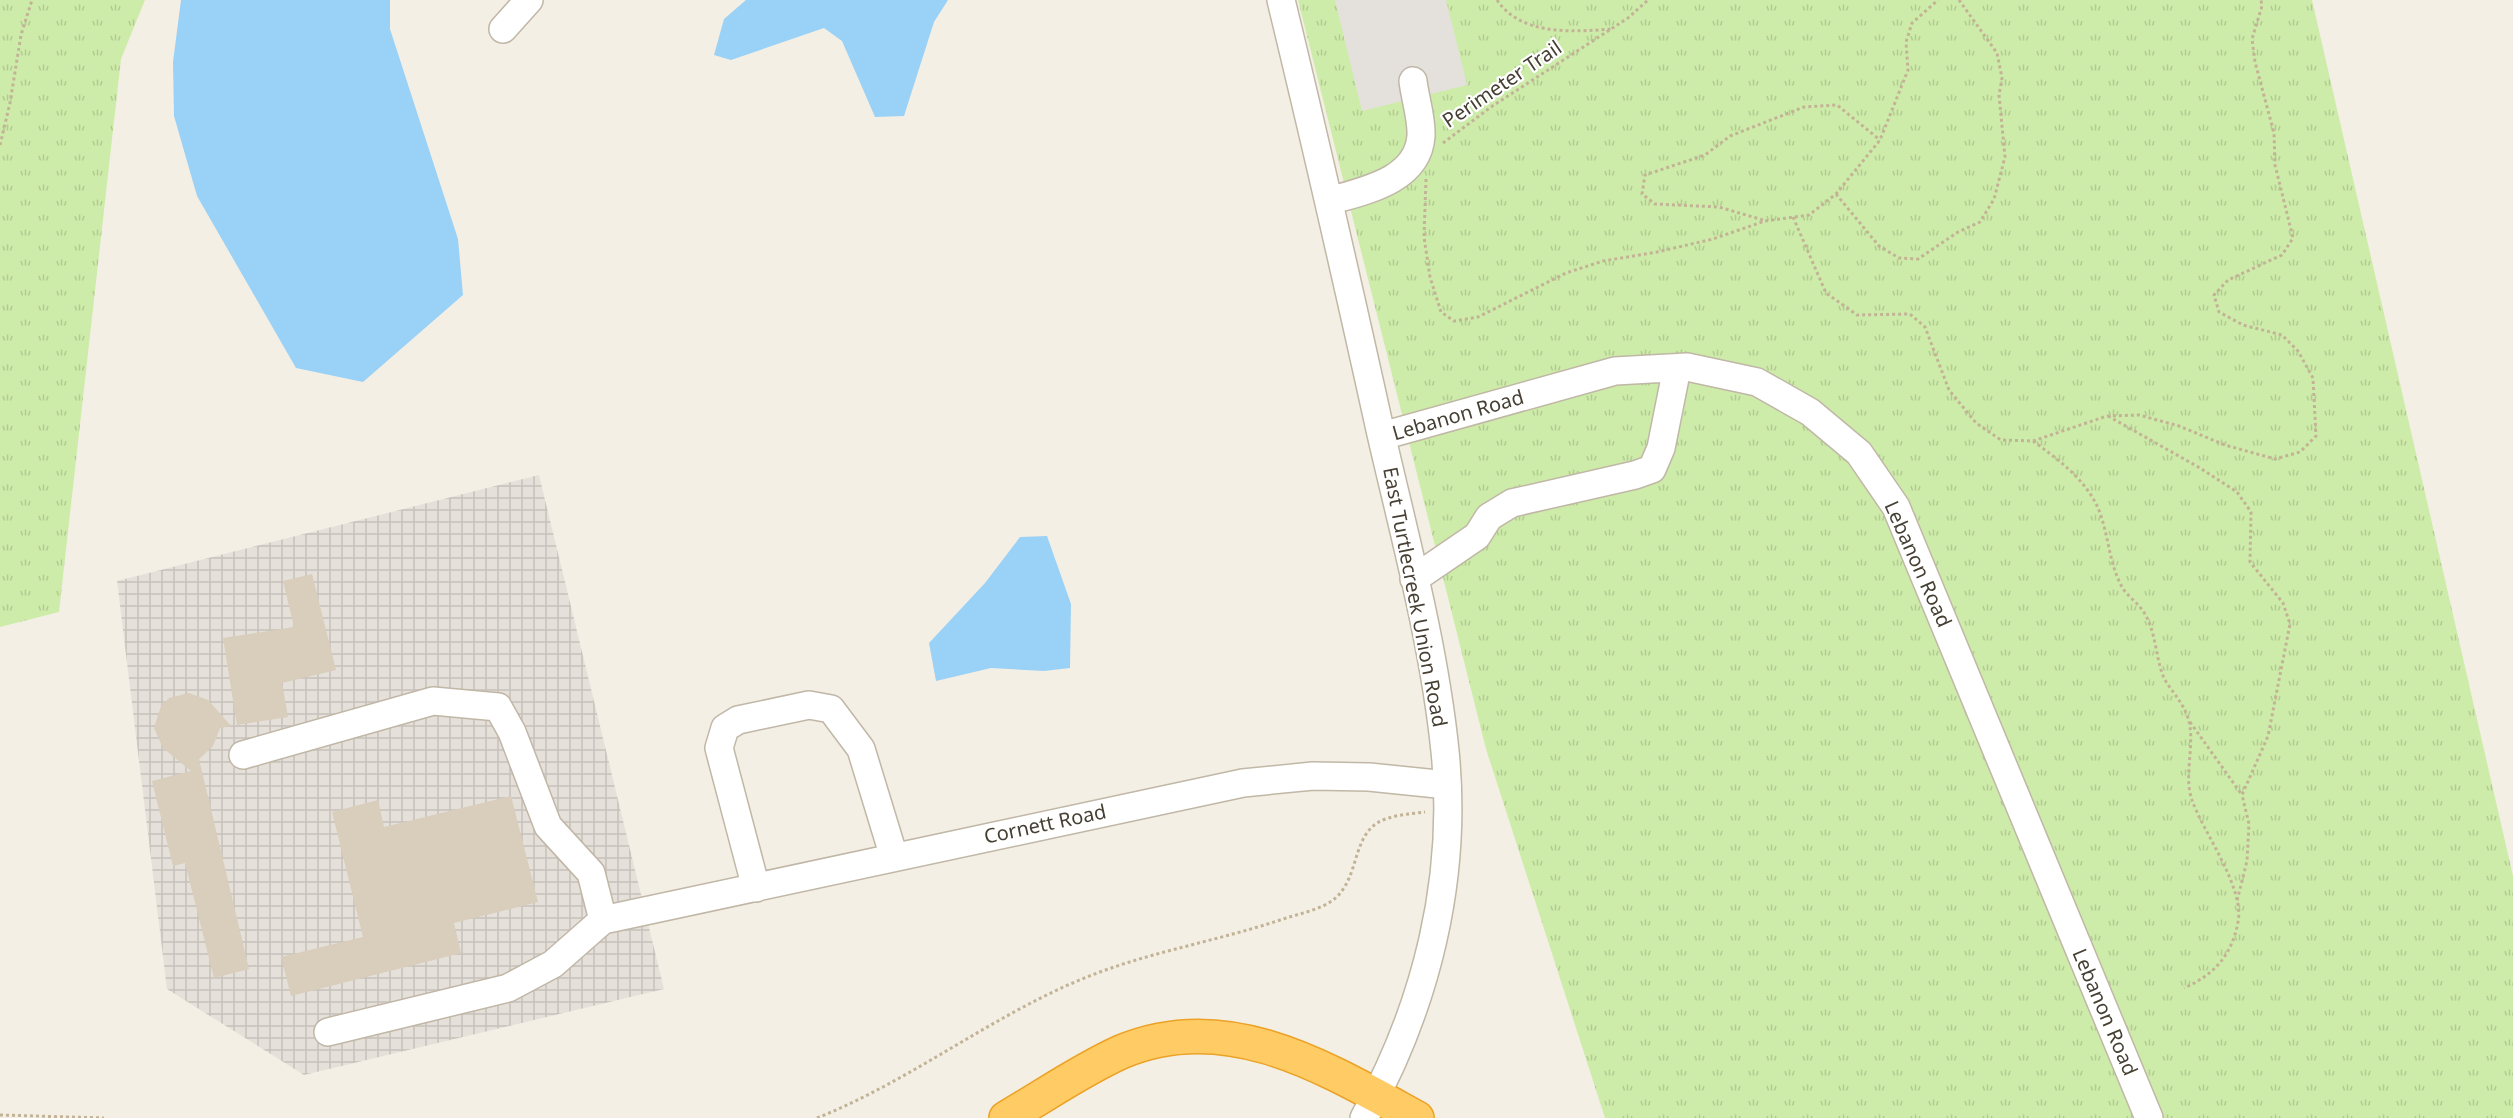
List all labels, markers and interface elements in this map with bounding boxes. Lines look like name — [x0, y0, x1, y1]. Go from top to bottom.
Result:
street label: Perimeter Trail — [1437, 34, 1567, 133]
street label: Lebanon Road — [1389, 383, 1527, 446]
street label: East Turtlecreek Union Road — [1377, 465, 1454, 729]
street label: Lebanon Road — [1879, 496, 1958, 631]
street label: Cornett Road — [981, 797, 1109, 850]
street label: Lebanon Road — [2067, 944, 2144, 1079]

